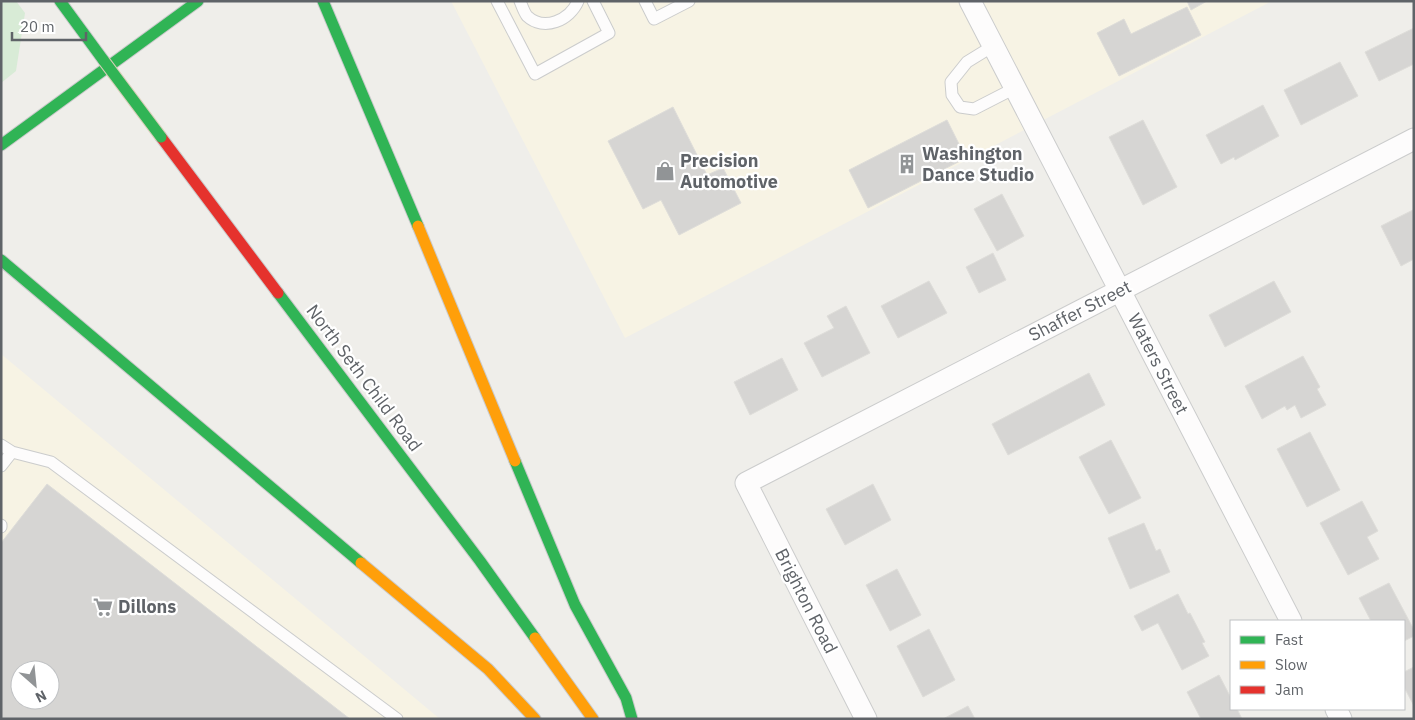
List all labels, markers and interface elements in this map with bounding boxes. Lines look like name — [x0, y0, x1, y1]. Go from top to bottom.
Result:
scale bar — [12, 10, 86, 42]
text: 20 m — [20, 17, 55, 36]
place label: Washington Dance Studio — [922, 142, 1034, 186]
place label: Precision Automotive — [680, 149, 778, 193]
building icon: Washington Dance Studio — [896, 153, 918, 175]
shop icon: Precision Automotive — [654, 160, 676, 182]
street label: Shaffer Street — [1025, 275, 1135, 346]
street label: North Seth Child Road — [302, 300, 427, 456]
street label: Waters Street — [1123, 309, 1194, 418]
street label: Brighton Road — [770, 544, 843, 657]
place label: Dillons — [118, 595, 176, 618]
supermarket icon: Dillons — [92, 596, 114, 618]
legend — [1230, 620, 1405, 710]
text: Fast — [1275, 630, 1303, 649]
text: Slow — [1275, 655, 1308, 674]
north arrow — [10, 660, 60, 710]
text: Jam — [1275, 680, 1304, 699]
text: N — [32, 686, 50, 707]

